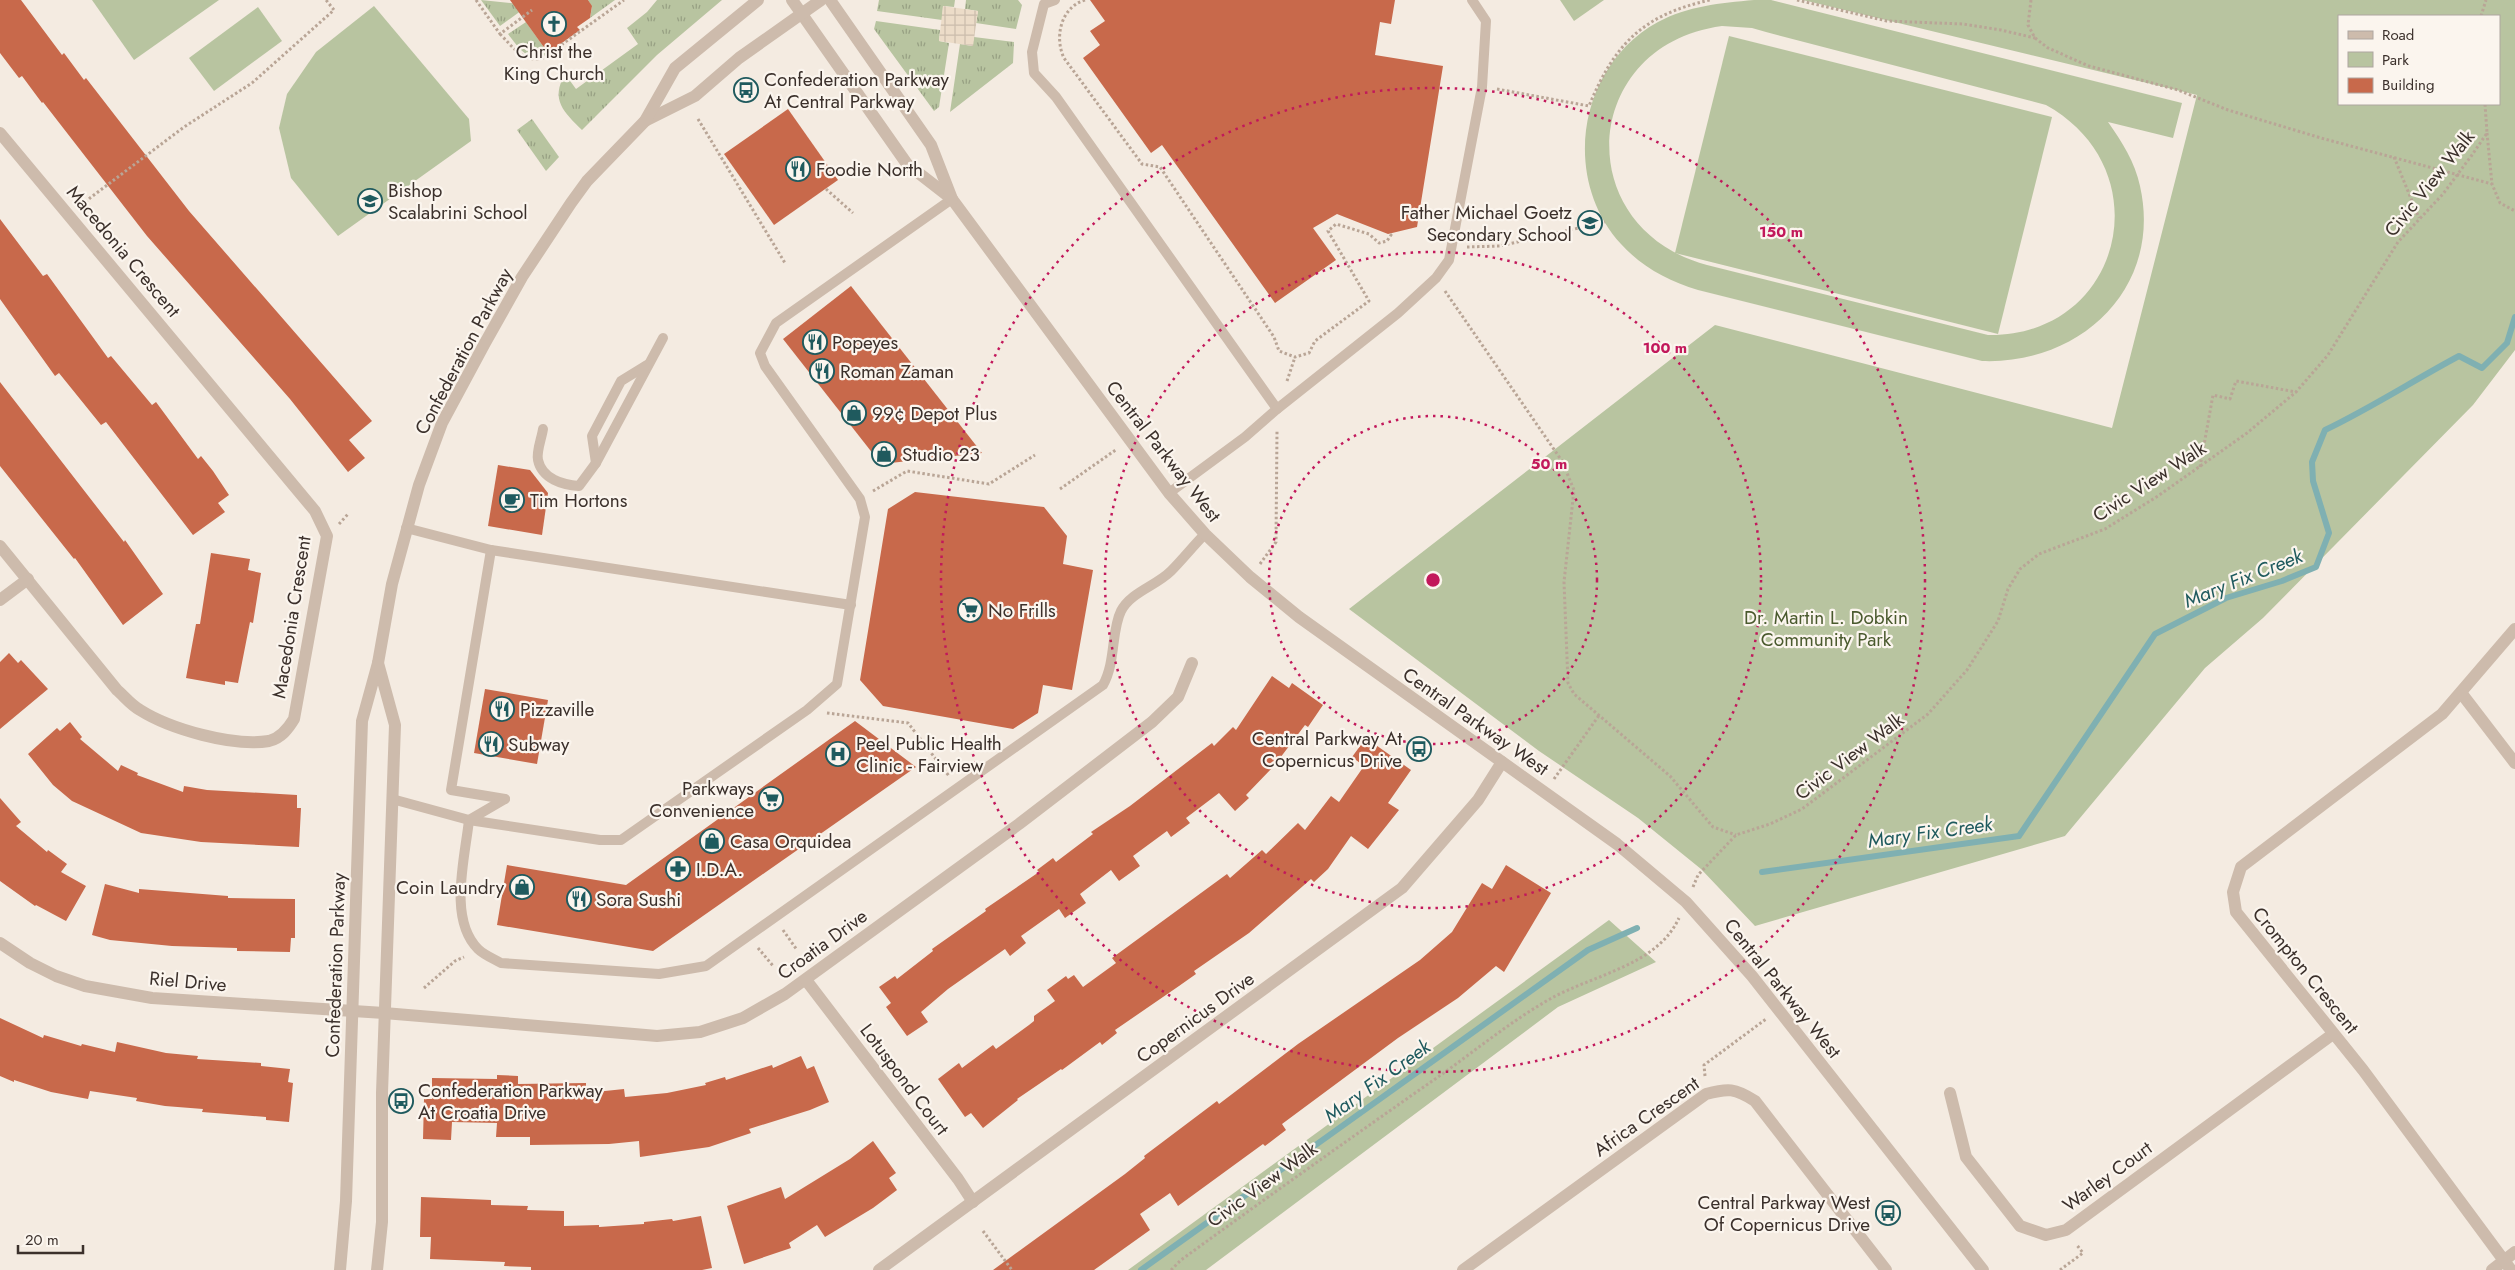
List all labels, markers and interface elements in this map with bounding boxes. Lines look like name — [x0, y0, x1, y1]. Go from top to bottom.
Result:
church icon: Christ the King Church — [541, 11, 567, 37]
legend — [2338, 15, 2500, 105]
text: Road — [2382, 24, 2414, 46]
place label: Christ the King Church — [504, 38, 604, 87]
text: Park — [2382, 49, 2409, 71]
place label: Confederation Parkway At Central Parkway — [764, 66, 950, 115]
text: Building — [2382, 74, 2434, 96]
bus stop icon: Confederation Parkway At Central Parkway — [733, 77, 759, 103]
street label: Civic View Walk — [2378, 124, 2481, 242]
restaurant icon: Foodie North — [785, 156, 811, 182]
place label: Foodie North — [816, 156, 923, 183]
place label: Bishop Scalabrini School — [388, 177, 528, 226]
street label: Macedonia Crescent — [60, 180, 187, 323]
school or university icon: Bishop Scalabrini School — [357, 188, 383, 214]
place label: Father Michael Goetz Secondary School — [1401, 199, 1572, 248]
school or university icon: Father Michael Goetz Secondary School — [1577, 210, 1603, 236]
text: 150 m — [1759, 221, 1803, 243]
street label: Confederation Parkway — [408, 263, 519, 439]
restaurant icon: Popeyes — [802, 329, 828, 355]
place label: Popeyes — [832, 329, 898, 356]
text: 100 m — [1643, 337, 1687, 359]
restaurant icon: Roman Zaman — [809, 358, 835, 384]
place label: Roman Zaman — [840, 358, 954, 385]
street label: Central Parkway West — [1100, 375, 1228, 528]
shop icon: 99¢ Depot Plus — [841, 400, 867, 426]
place label: 99¢ Depot Plus — [872, 400, 998, 427]
street label: Civic View Walk — [2087, 434, 2212, 528]
shop icon: Studio 23 — [871, 441, 897, 467]
place label: Studio 23 — [902, 441, 980, 468]
text: 50 m — [1531, 453, 1567, 475]
cafe icon: Tim Hortons — [499, 487, 525, 513]
place label: Tim Hortons — [530, 487, 628, 514]
street label: Macedonia Crescent — [265, 533, 318, 700]
water label: Mary Fix Creek — [2179, 541, 2308, 615]
centre of rings — [1424, 571, 1442, 589]
supermarket icon: No Frills — [957, 597, 983, 623]
place label: No Frills — [988, 597, 1056, 624]
park label: Dr. Martin L. Dobkin Community Park — [1744, 604, 1908, 653]
street label: Central Parkway West — [1397, 661, 1554, 782]
restaurant icon: Pizzaville — [489, 696, 515, 722]
place label: Pizzaville — [520, 696, 594, 723]
street label: Civic View Walk — [1789, 706, 1910, 806]
place label: Central Parkway At Copernicus Drive — [1252, 725, 1402, 774]
place label: Peel Public Health Clinic - Fairview — [856, 730, 1002, 779]
restaurant icon: Subway — [478, 731, 504, 757]
place label: Subway — [508, 731, 570, 758]
bus stop icon: Central Parkway At Copernicus Drive — [1406, 736, 1432, 762]
hospital icon: Peel Public Health Clinic - Fairview — [825, 741, 851, 767]
place label: Parkways Convenience — [649, 775, 754, 824]
supermarket icon: Parkways Convenience — [758, 786, 784, 812]
water label: Mary Fix Creek — [1866, 809, 1996, 856]
shop icon: Casa Orquidea — [699, 828, 725, 854]
place label: Casa Orquidea — [730, 828, 851, 855]
pharmacy icon: I.D.A. — [665, 856, 691, 882]
place label: I.D.A. — [696, 856, 743, 883]
street label: Confederation Parkway — [319, 872, 352, 1058]
place label: Coin Laundry — [396, 874, 505, 901]
shop icon: Coin Laundry — [509, 874, 535, 900]
restaurant icon: Sora Sushi — [566, 886, 592, 912]
place label: Sora Sushi — [596, 886, 681, 913]
street label: Crompton Crescent — [2246, 901, 2365, 1040]
street label: Croatia Drive — [772, 902, 873, 986]
street label: Central Parkway West — [1718, 913, 1848, 1064]
street label: Riel Drive — [148, 965, 228, 998]
street label: Copernicus Drive — [1131, 965, 1260, 1069]
street label: Lotuspond Court — [854, 1018, 956, 1141]
water label: Mary Fix Creek — [1318, 1032, 1438, 1130]
street label: Africa Crescent — [1588, 1070, 1705, 1163]
place label: Confederation Parkway At Croatia Drive — [418, 1077, 604, 1126]
bus stop icon: Confederation Parkway At Croatia Drive — [388, 1088, 414, 1114]
street label: Warley Court — [2057, 1134, 2158, 1218]
street label: Civic View Walk — [1202, 1135, 1323, 1234]
place label: Central Parkway West Of Copernicus Drive — [1697, 1189, 1870, 1238]
bus stop icon: Central Parkway West Of Copernicus Drive — [1875, 1200, 1901, 1226]
scale bar — [18, 1222, 82, 1254]
text: 20 m — [25, 1229, 59, 1251]

